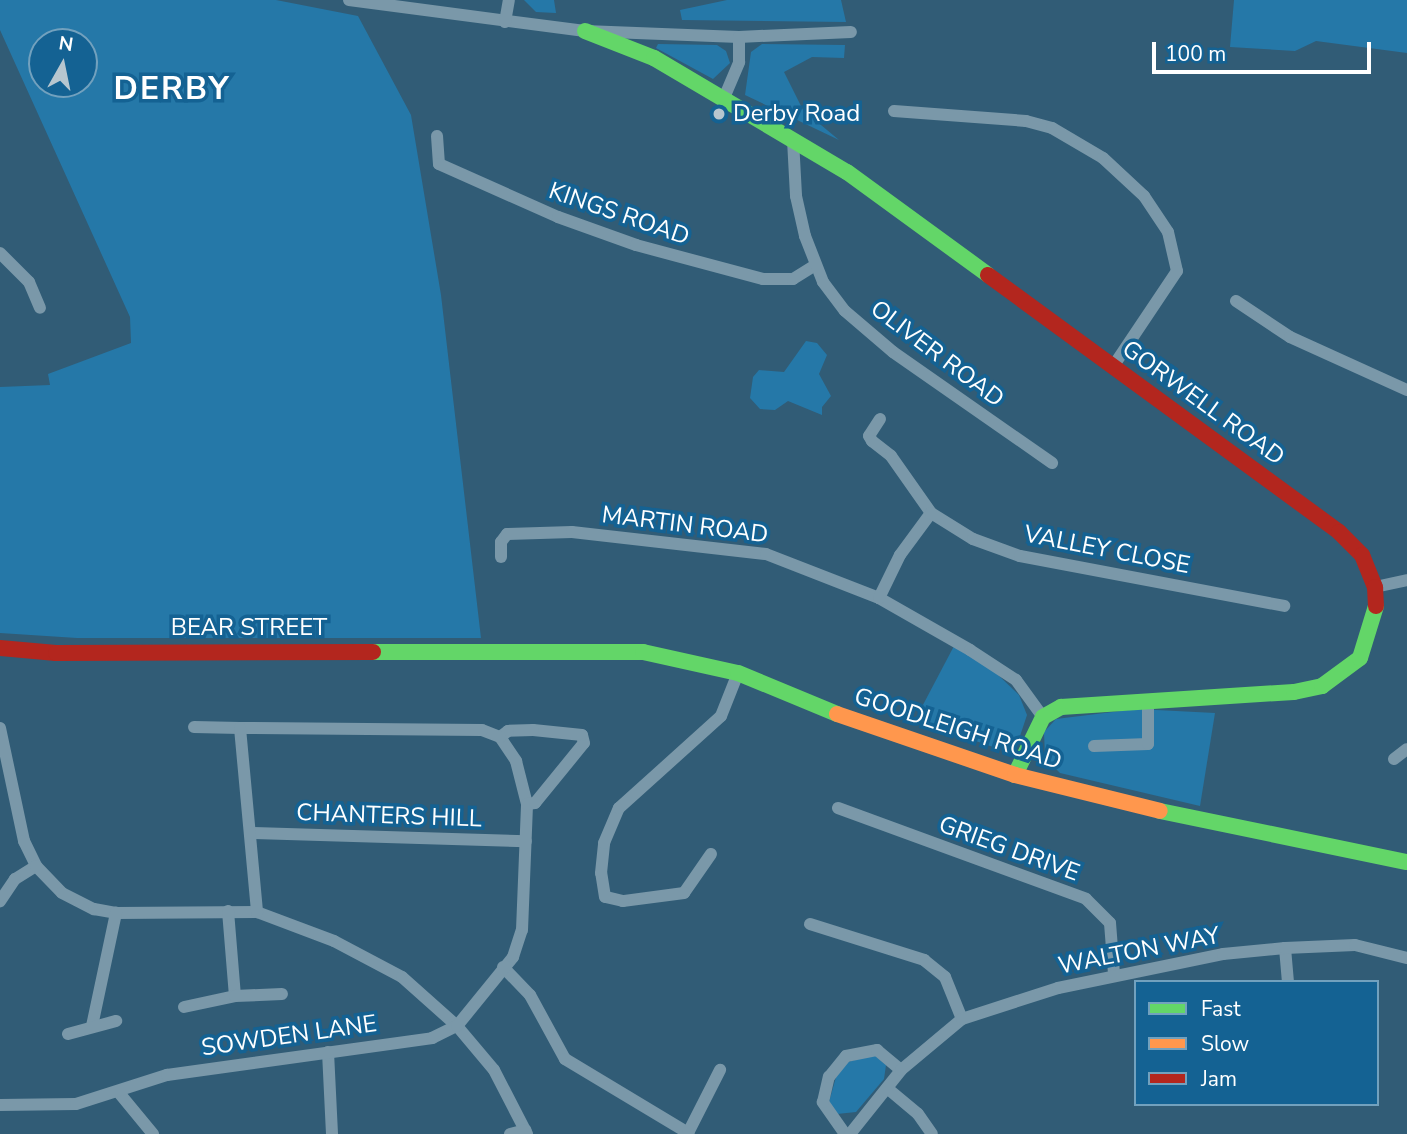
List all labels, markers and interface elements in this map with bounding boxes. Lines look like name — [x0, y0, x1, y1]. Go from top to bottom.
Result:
north arrow — [28, 28, 98, 98]
scale bar — [1155, 28, 1374, 72]
text: N — [57, 30, 75, 58]
text: 100 m — [1165, 40, 1226, 68]
district label: DERBY — [114, 70, 230, 108]
place label: Derby Road — [733, 100, 860, 128]
marker: Derby Road — [711, 106, 727, 122]
street label: KINGS ROAD — [545, 177, 693, 251]
street label: OLIVER ROAD — [865, 294, 1009, 414]
street label: GORWELL ROAD — [1116, 334, 1290, 472]
street label: MARTIN ROAD — [600, 501, 770, 549]
street label: VALLEY CLOSE — [1022, 520, 1192, 580]
street label: BEAR STREET — [171, 614, 327, 642]
street label: GOODLEIGH ROAD — [851, 682, 1065, 776]
street label: CHANTERS HILL — [296, 798, 482, 834]
street label: GRIEG DRIVE — [935, 810, 1083, 888]
street label: WALTON WAY — [1056, 921, 1222, 981]
legend — [1134, 980, 1379, 1106]
text: Fast — [1201, 995, 1241, 1023]
street label: SOWDEN LANE — [199, 1009, 379, 1063]
text: Slow — [1201, 1030, 1249, 1058]
text: Jam — [1201, 1065, 1237, 1093]

